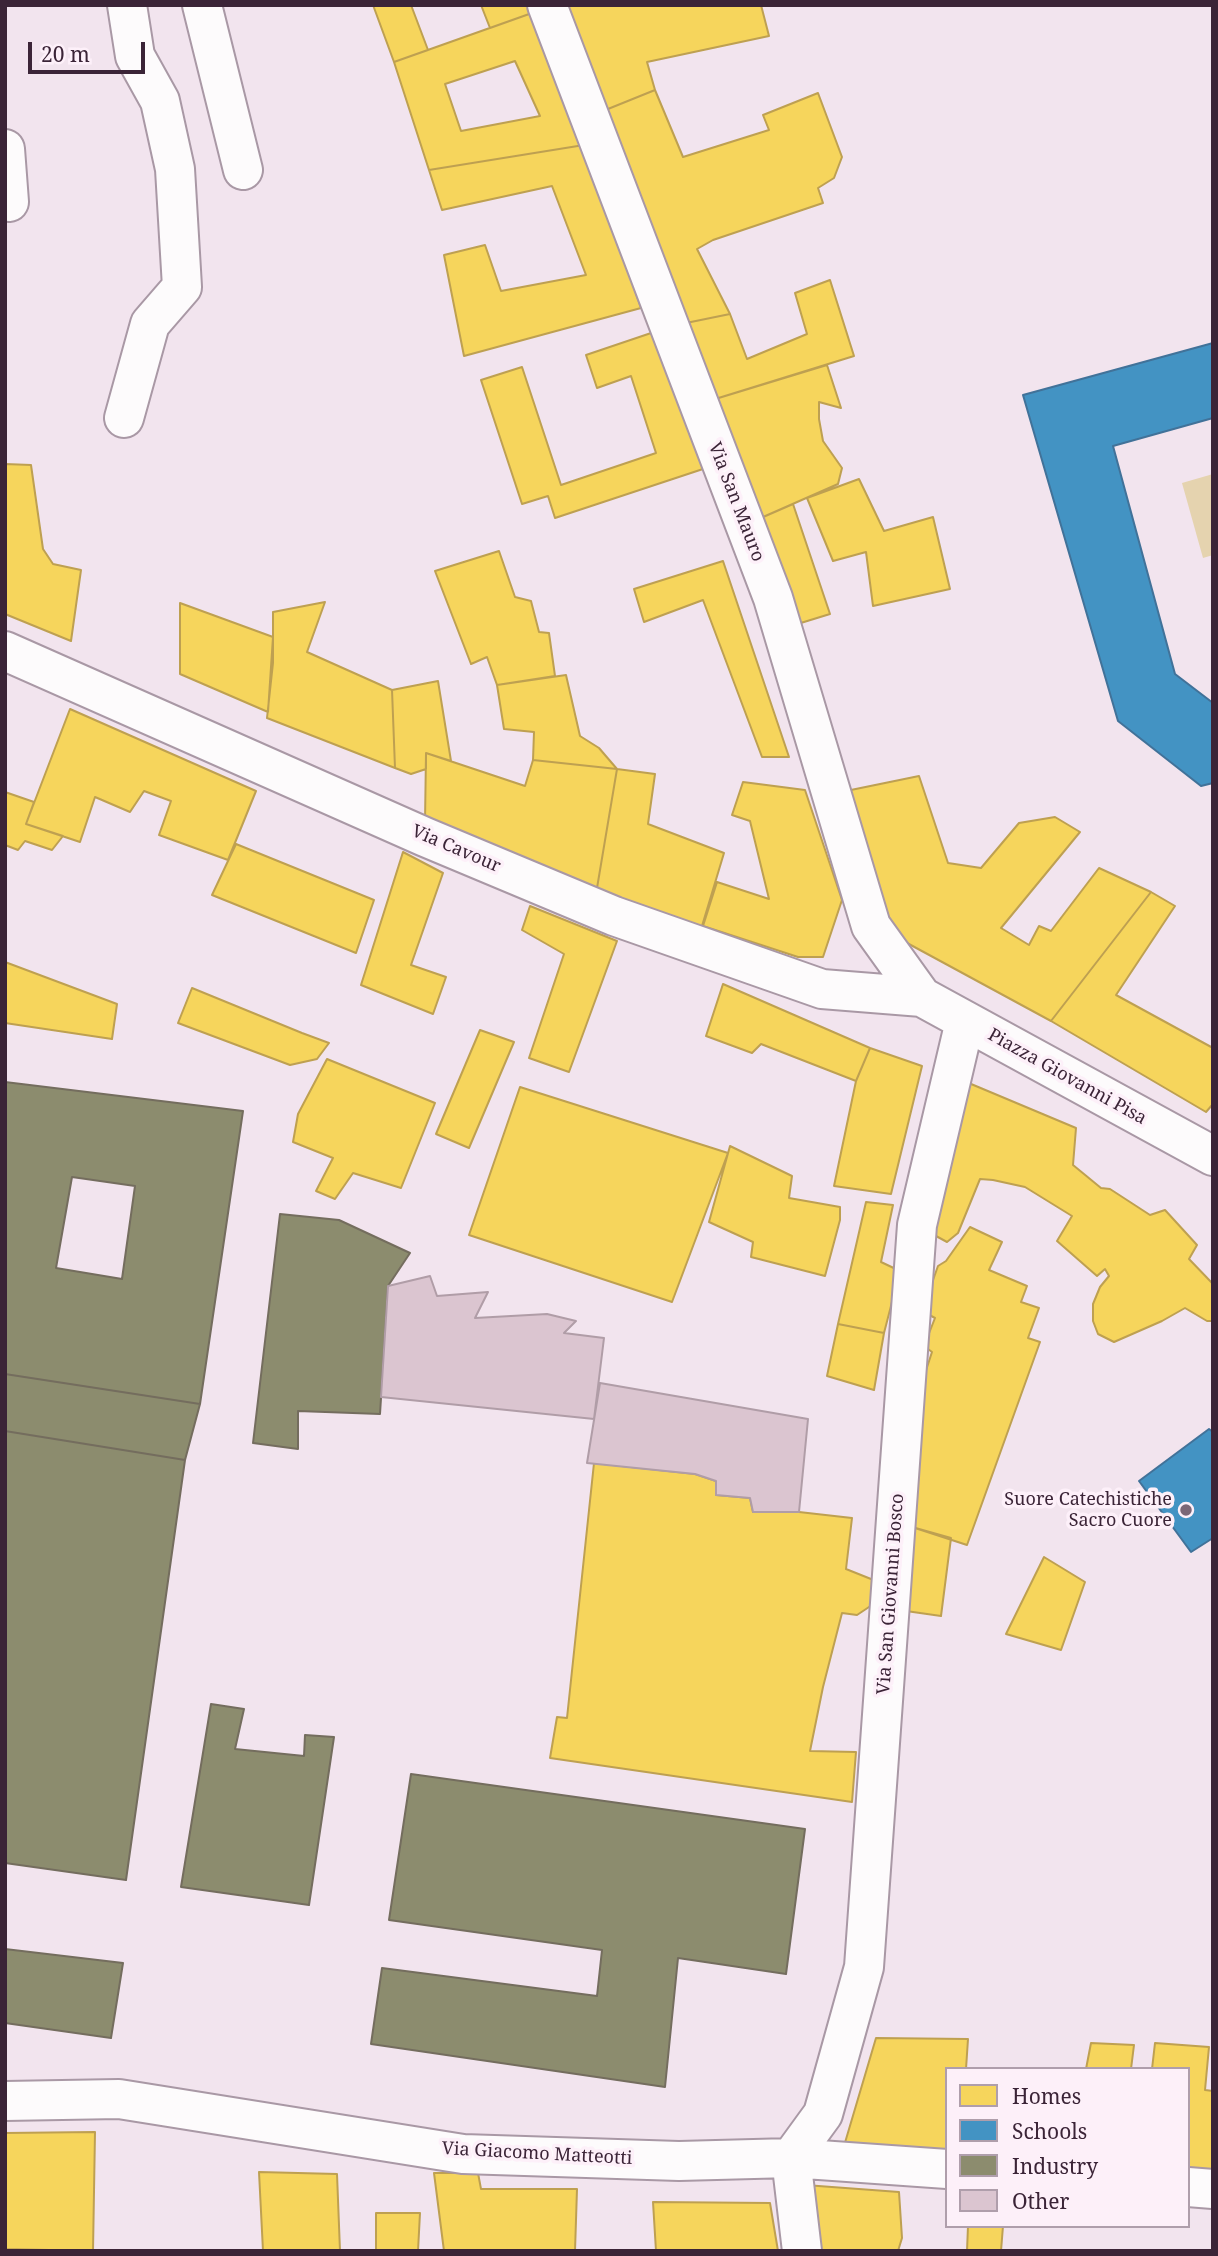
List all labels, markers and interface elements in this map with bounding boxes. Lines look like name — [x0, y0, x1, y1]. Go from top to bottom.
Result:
scale bar — [32, 28, 149, 72]
text: 20 m — [41, 40, 90, 68]
street label: Via San Mauro — [703, 439, 769, 565]
street label: Via Cavour — [408, 821, 504, 877]
street label: Piazza Giovanni Pisa — [984, 1024, 1150, 1130]
place label: Suore Catechistiche Sacro Cuore — [1004, 1489, 1172, 1532]
street label: Via San Giovanni Bosco — [873, 1493, 909, 1695]
marker: Suore Catechistiche Sacro Cuore — [1178, 1502, 1194, 1518]
legend — [945, 2067, 1190, 2228]
text: Homes — [1012, 2082, 1081, 2110]
text: Schools — [1012, 2117, 1087, 2145]
street label: Via Giacomo Matteotti — [441, 2138, 633, 2170]
text: Industry — [1012, 2152, 1098, 2180]
text: Other — [1012, 2187, 1069, 2215]

